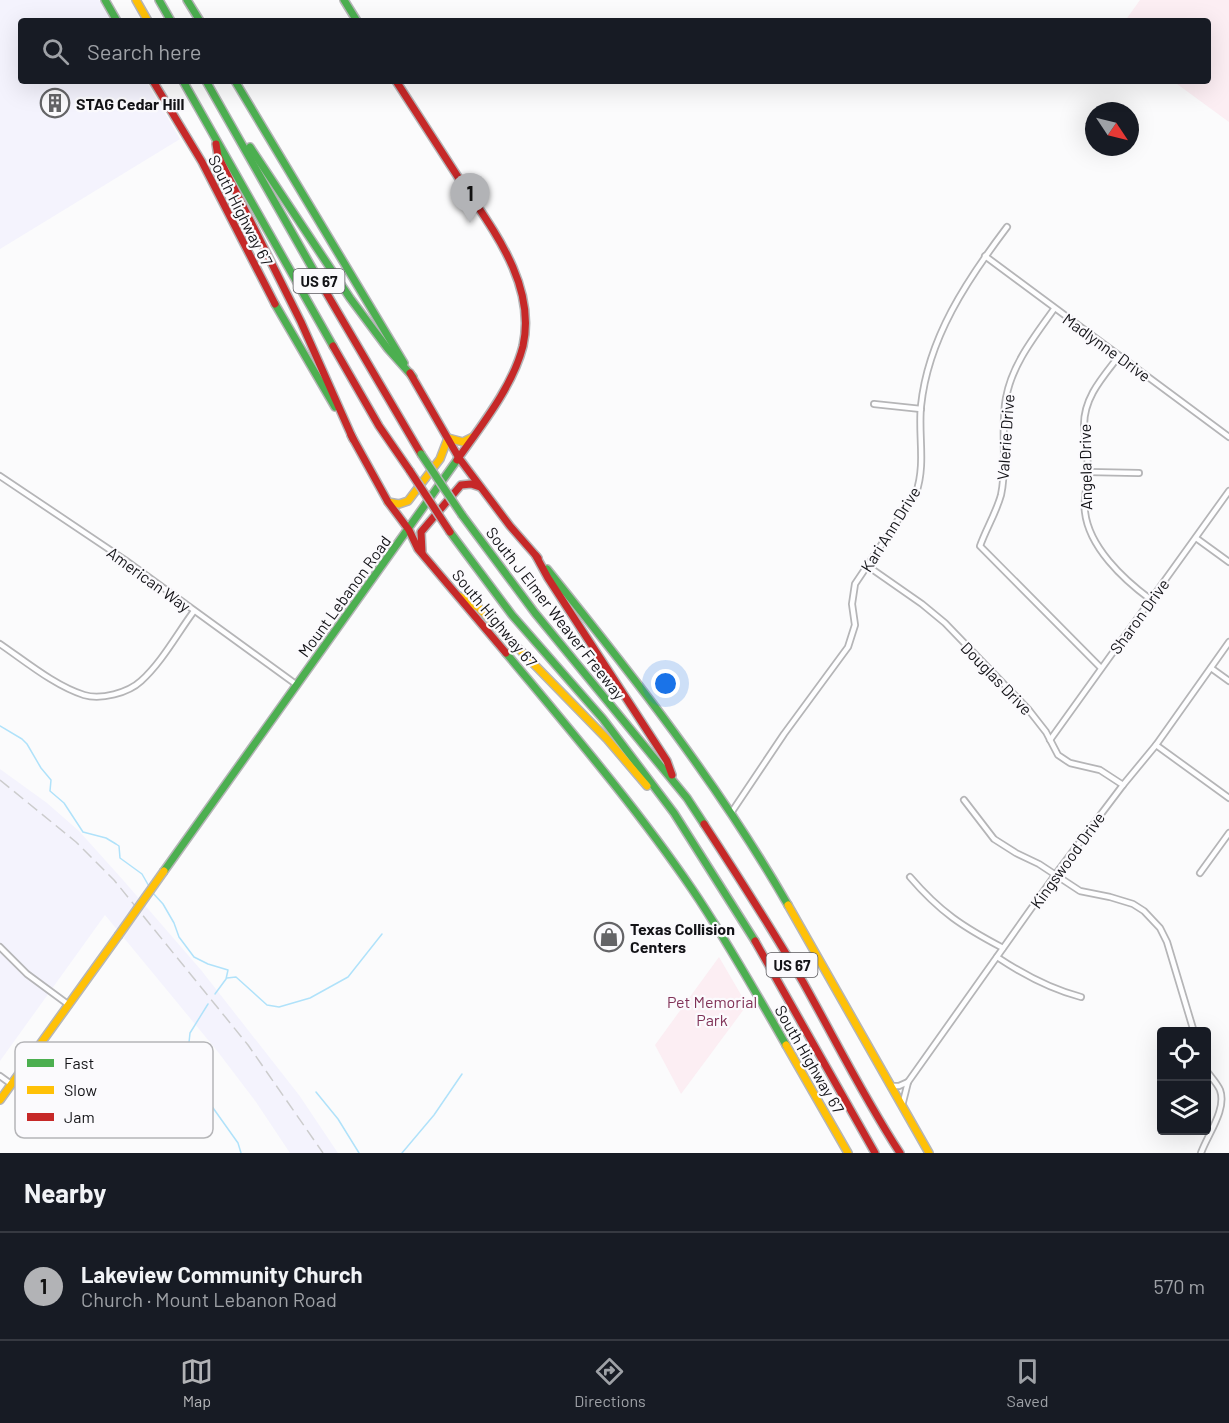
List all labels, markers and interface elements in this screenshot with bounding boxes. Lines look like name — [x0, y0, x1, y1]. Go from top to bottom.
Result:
search box — [18, 18, 1211, 84]
icon: search — [39, 35, 72, 68]
text: Search here — [87, 38, 201, 64]
building icon: STAG Cedar Hill — [39, 87, 71, 119]
place label: STAG Cedar Hill — [76, 94, 184, 113]
north arrow — [1085, 102, 1139, 156]
street label: South Highway 67 — [205, 151, 277, 269]
pin: 1 — [450, 174, 490, 223]
road number: US 67 — [294, 269, 344, 293]
street label: Madlynne Drive — [1059, 309, 1155, 385]
street label: Valerie Drive — [993, 393, 1017, 481]
street label: Angela Drive — [1075, 424, 1095, 510]
street label: Kari Ann Drive — [856, 483, 924, 575]
street label: South J Elmer Weaver Freeway — [483, 523, 630, 704]
street label: Mount Lebanon Road — [294, 532, 394, 660]
street label: American Way — [104, 542, 195, 616]
street label: South Highway 67 — [449, 565, 542, 671]
street label: Sharon Drive — [1105, 575, 1173, 657]
street label: Douglas Drive — [957, 638, 1037, 718]
your location — [651, 669, 680, 698]
street label: Kingswood Drive — [1026, 808, 1108, 912]
place label: Texas Collision Centers — [630, 919, 735, 956]
shop icon: Texas Collision Centers — [593, 921, 625, 953]
road number: US 67 — [766, 953, 818, 977]
park label: Pet Memorial Park — [667, 992, 757, 1029]
street label: South Highway 67 — [771, 1002, 849, 1117]
map controls — [1157, 1027, 1211, 1135]
button: locate — [1157, 1027, 1211, 1081]
legend — [15, 1042, 213, 1138]
text: Fast — [64, 1053, 94, 1072]
text: Slow — [64, 1080, 97, 1099]
button: layers — [1157, 1081, 1211, 1135]
text: Jam — [64, 1107, 95, 1126]
text: Nearby — [24, 1177, 106, 1208]
text: Lakeview Community Church — [81, 1261, 363, 1287]
text: 1 — [40, 1274, 47, 1298]
text: 570 m — [1153, 1274, 1205, 1298]
text: Church · Mount Lebanon Road — [81, 1287, 337, 1311]
tab: Map — [180, 1355, 213, 1410]
tab: Directions — [574, 1355, 646, 1410]
tab: Saved — [1007, 1355, 1049, 1410]

